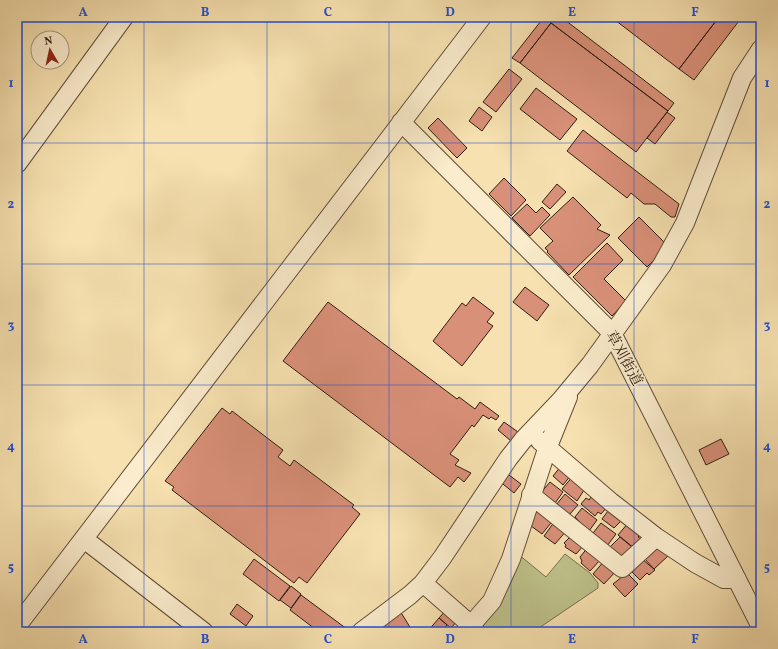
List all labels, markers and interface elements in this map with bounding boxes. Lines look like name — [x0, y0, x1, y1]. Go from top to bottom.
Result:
text: A — [78, 4, 88, 22]
text: B — [201, 4, 210, 22]
text: C — [324, 4, 332, 22]
text: D — [445, 4, 455, 22]
text: E — [568, 4, 576, 22]
text: F — [691, 4, 699, 22]
north arrow — [30, 30, 70, 70]
text: N — [44, 34, 54, 50]
text: 1 — [8, 75, 14, 93]
text: 1 — [764, 75, 770, 93]
text: 2 — [8, 196, 15, 214]
text: 2 — [764, 196, 771, 214]
text: 3 — [8, 317, 15, 335]
text: 3 — [764, 317, 771, 335]
street label: 草刈街道 — [599, 328, 647, 390]
text: 4 — [7, 438, 15, 456]
text: 4 — [763, 438, 771, 456]
text: 5 — [8, 559, 14, 577]
text: 5 — [764, 559, 770, 577]
text: A — [78, 631, 88, 649]
text: B — [201, 631, 210, 649]
text: C — [324, 631, 332, 649]
text: D — [445, 631, 455, 649]
text: E — [568, 631, 576, 649]
text: F — [691, 631, 699, 649]

